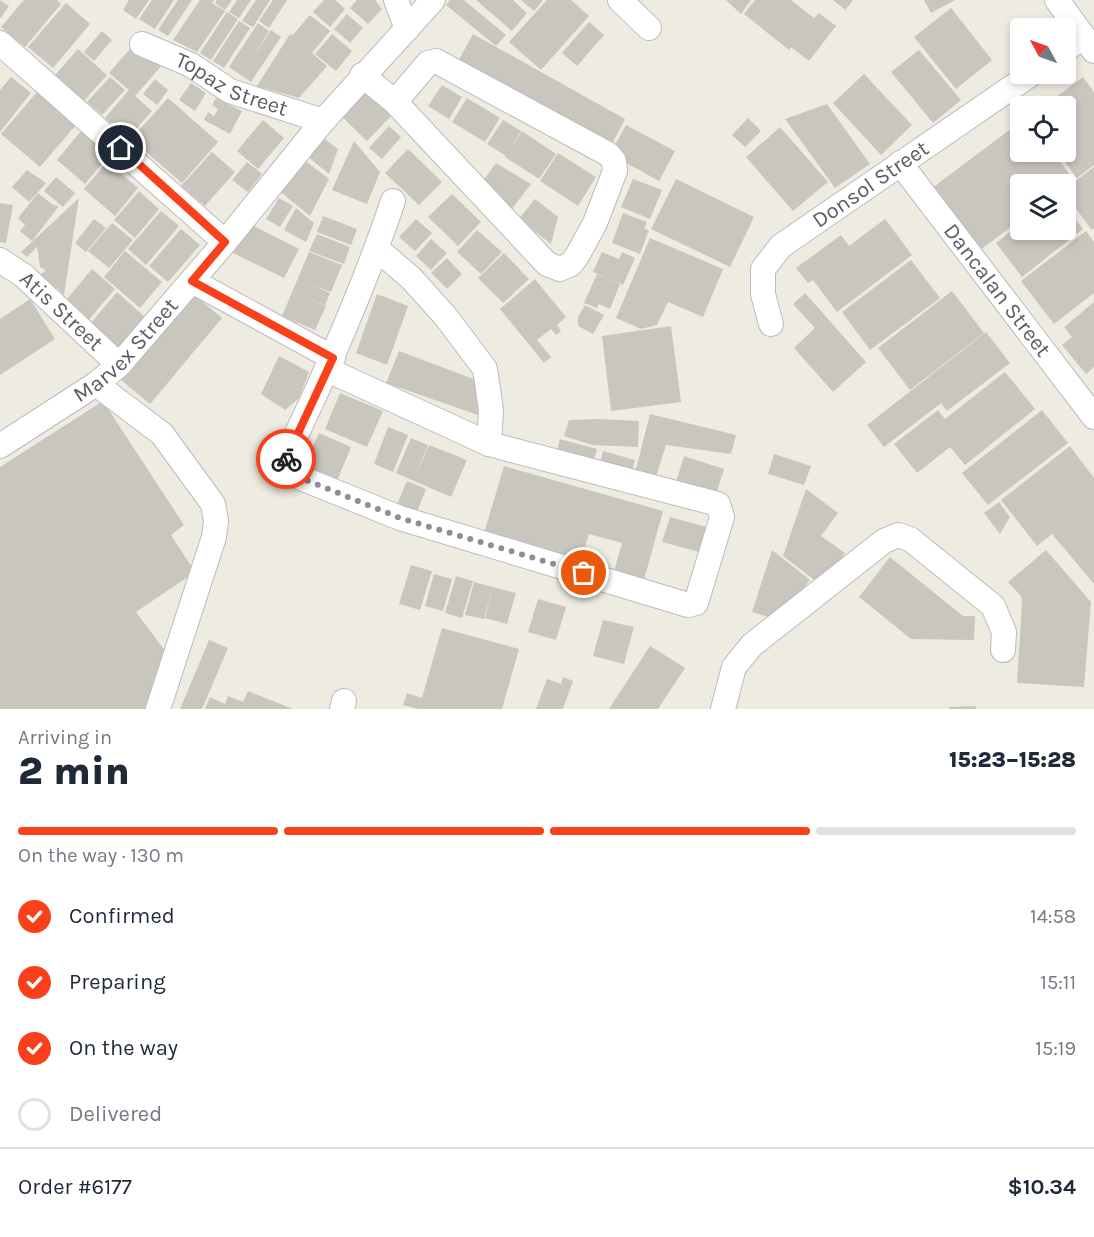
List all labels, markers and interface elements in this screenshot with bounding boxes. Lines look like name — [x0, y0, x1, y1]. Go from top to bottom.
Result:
north arrow — [1010, 18, 1076, 84]
map controls — [1010, 18, 1076, 240]
street label: Topaz Street — [172, 47, 291, 122]
button: locate — [1010, 96, 1076, 162]
pin — [95, 122, 146, 173]
icon: home — [104, 131, 137, 164]
street label: Donsol Street — [807, 135, 934, 233]
button: layers — [1010, 174, 1076, 240]
street label: Dancalan Street — [938, 218, 1056, 362]
street label: Atis Street — [14, 266, 108, 356]
street label: Marvex Street — [69, 293, 184, 408]
courier — [256, 429, 316, 489]
icon: bike — [270, 443, 303, 476]
pin — [558, 547, 609, 598]
icon: bag — [567, 556, 600, 589]
text: Arriving in — [18, 726, 112, 749]
text: 15:23–15:28 — [949, 747, 1076, 773]
text: 2 min — [18, 748, 130, 794]
text: On the way · 130 m — [18, 844, 184, 867]
icon: check — [18, 900, 51, 933]
text: Confirmed — [69, 903, 175, 929]
text: 14:58 — [1030, 905, 1076, 928]
icon: check — [18, 966, 51, 999]
text: Preparing — [69, 969, 166, 995]
text: 15:11 — [1040, 971, 1076, 994]
icon: check — [18, 1032, 51, 1065]
text: On the way — [69, 1035, 178, 1061]
text: 15:19 — [1035, 1037, 1076, 1060]
text: Delivered — [69, 1101, 162, 1127]
text: Order #6177 — [18, 1174, 132, 1200]
text: $10.34 — [1008, 1174, 1076, 1200]

